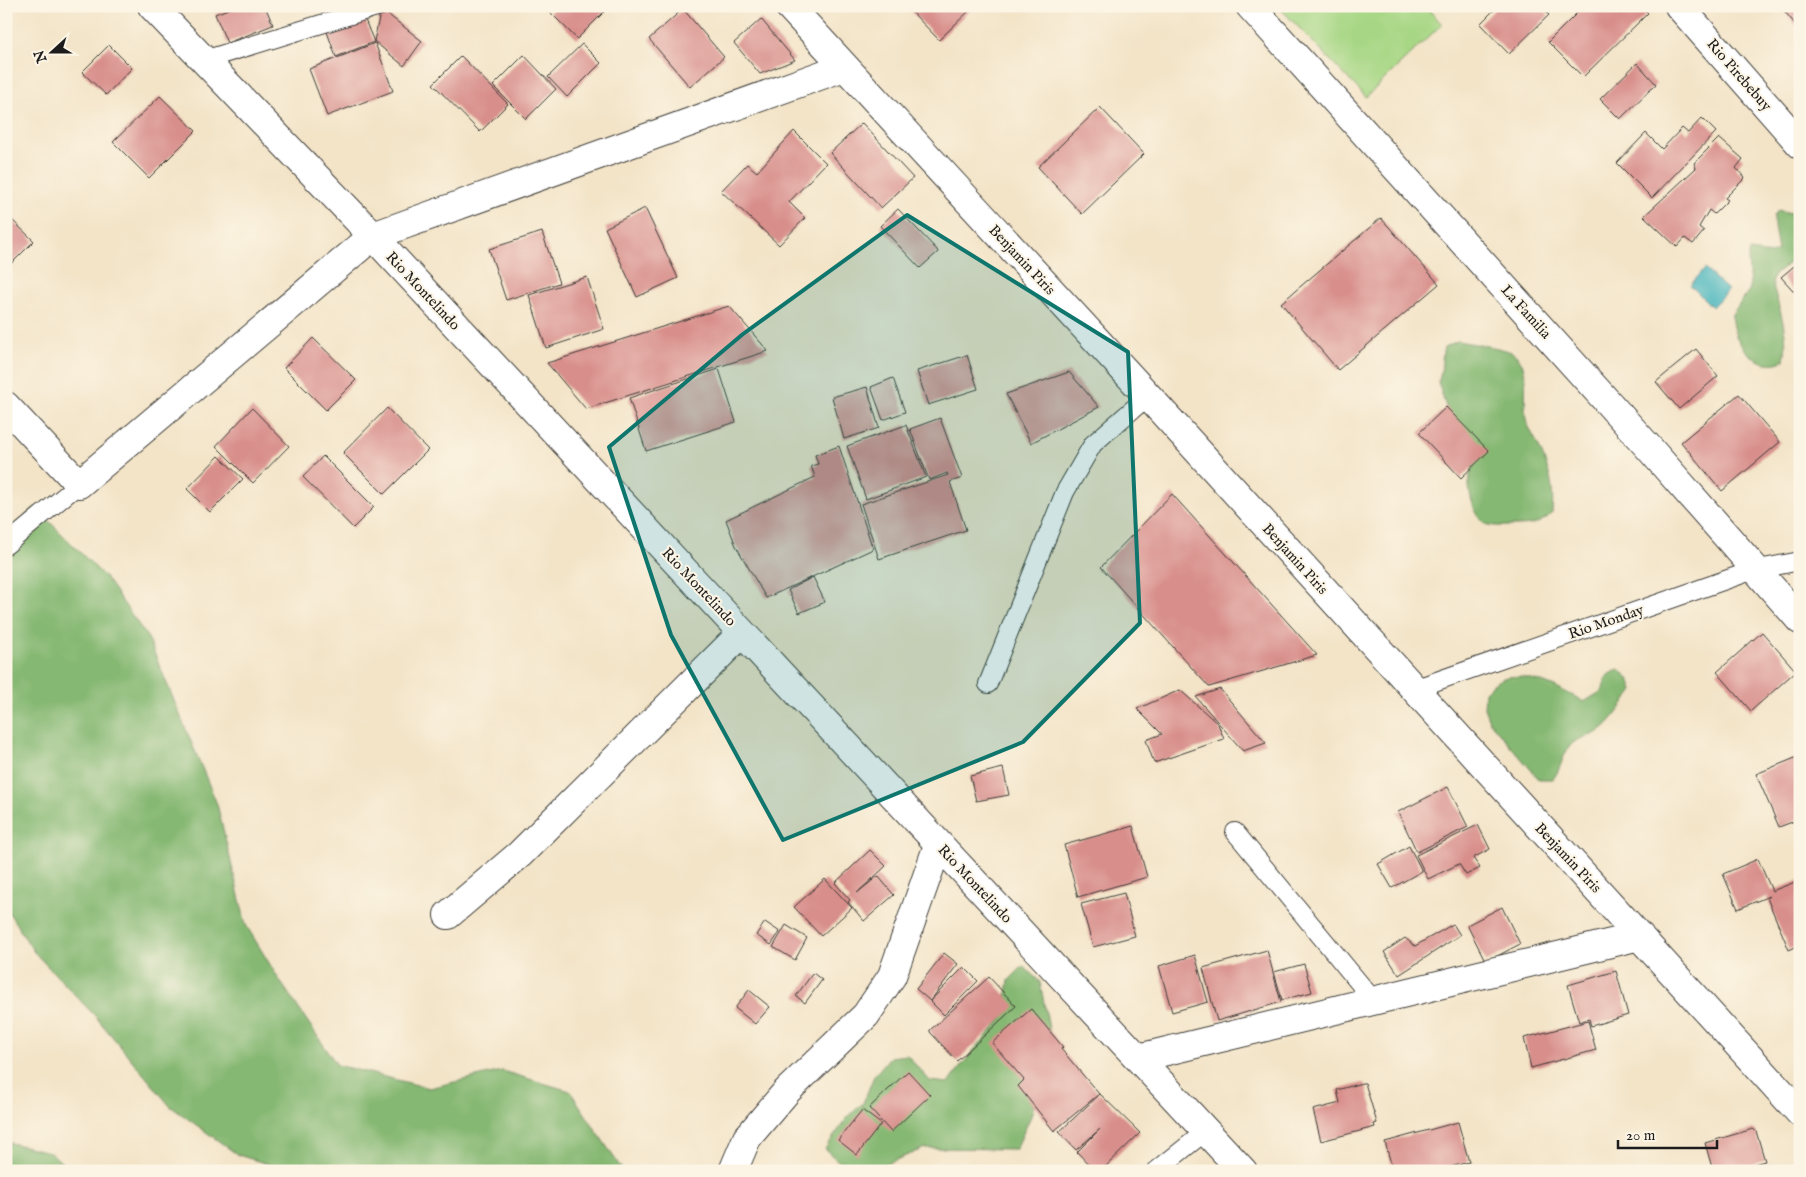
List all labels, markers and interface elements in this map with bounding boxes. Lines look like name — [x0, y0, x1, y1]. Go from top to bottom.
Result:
north arrow — [28, 28, 78, 78]
street label: Rio Pirebebuy — [1702, 35, 1776, 116]
text: N — [30, 47, 52, 66]
street label: Benjamin Piris — [985, 221, 1059, 299]
street label: Rio Montelindo — [382, 248, 464, 334]
street label: La Familia — [1497, 281, 1556, 343]
street label: Benjamin Piris — [1258, 520, 1332, 598]
street label: Rio Montelindo — [658, 544, 740, 630]
street label: Rio Monday — [1566, 600, 1647, 644]
street label: Benjamin Piris — [1531, 819, 1605, 897]
street label: Rio Montelindo — [934, 841, 1016, 927]
scale bar — [1618, 1117, 1717, 1149]
text: 20 m — [1626, 1126, 1656, 1145]

